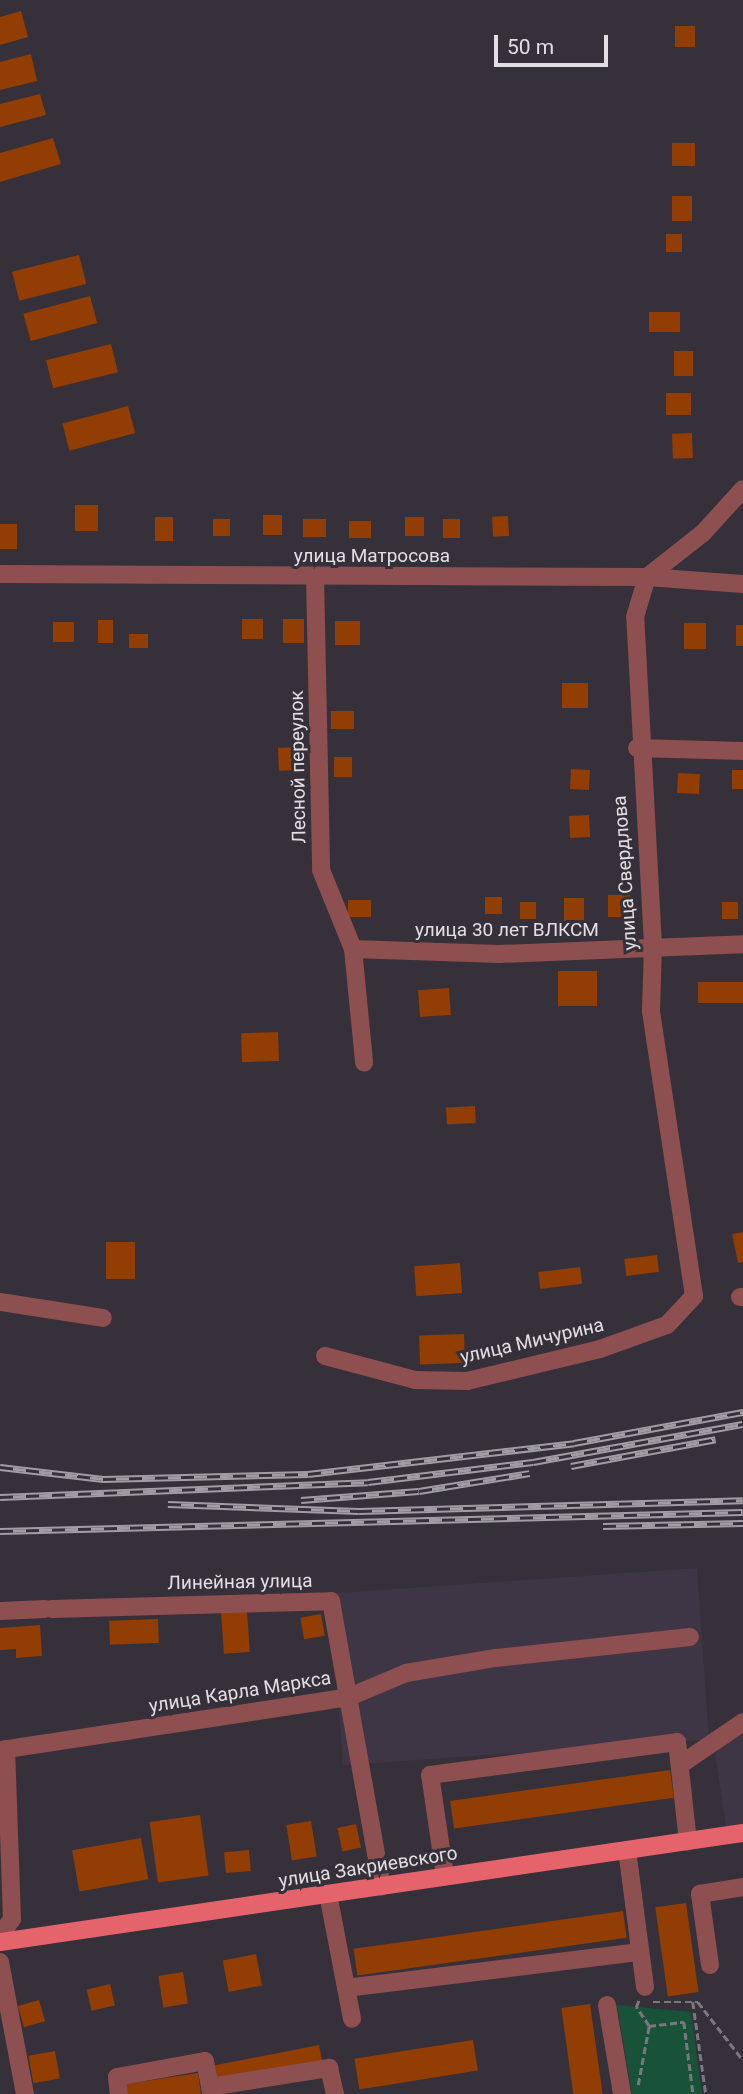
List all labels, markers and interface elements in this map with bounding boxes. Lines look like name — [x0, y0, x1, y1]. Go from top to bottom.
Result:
scale bar — [498, 21, 612, 65]
text: 50 m — [507, 35, 554, 59]
street label: улица Матросова — [294, 545, 450, 567]
street label: Лесной переулок — [285, 690, 311, 844]
street label: улица Свердлова — [608, 795, 642, 951]
street label: улица 30 лет ВЛКСМ — [415, 919, 599, 941]
street label: улица Мичурина — [458, 1313, 606, 1369]
street label: Линейная улица — [167, 1569, 313, 1595]
street label: улица Карла Маркса — [147, 1666, 333, 1718]
street label: улица Закриевского — [277, 1842, 459, 1892]

